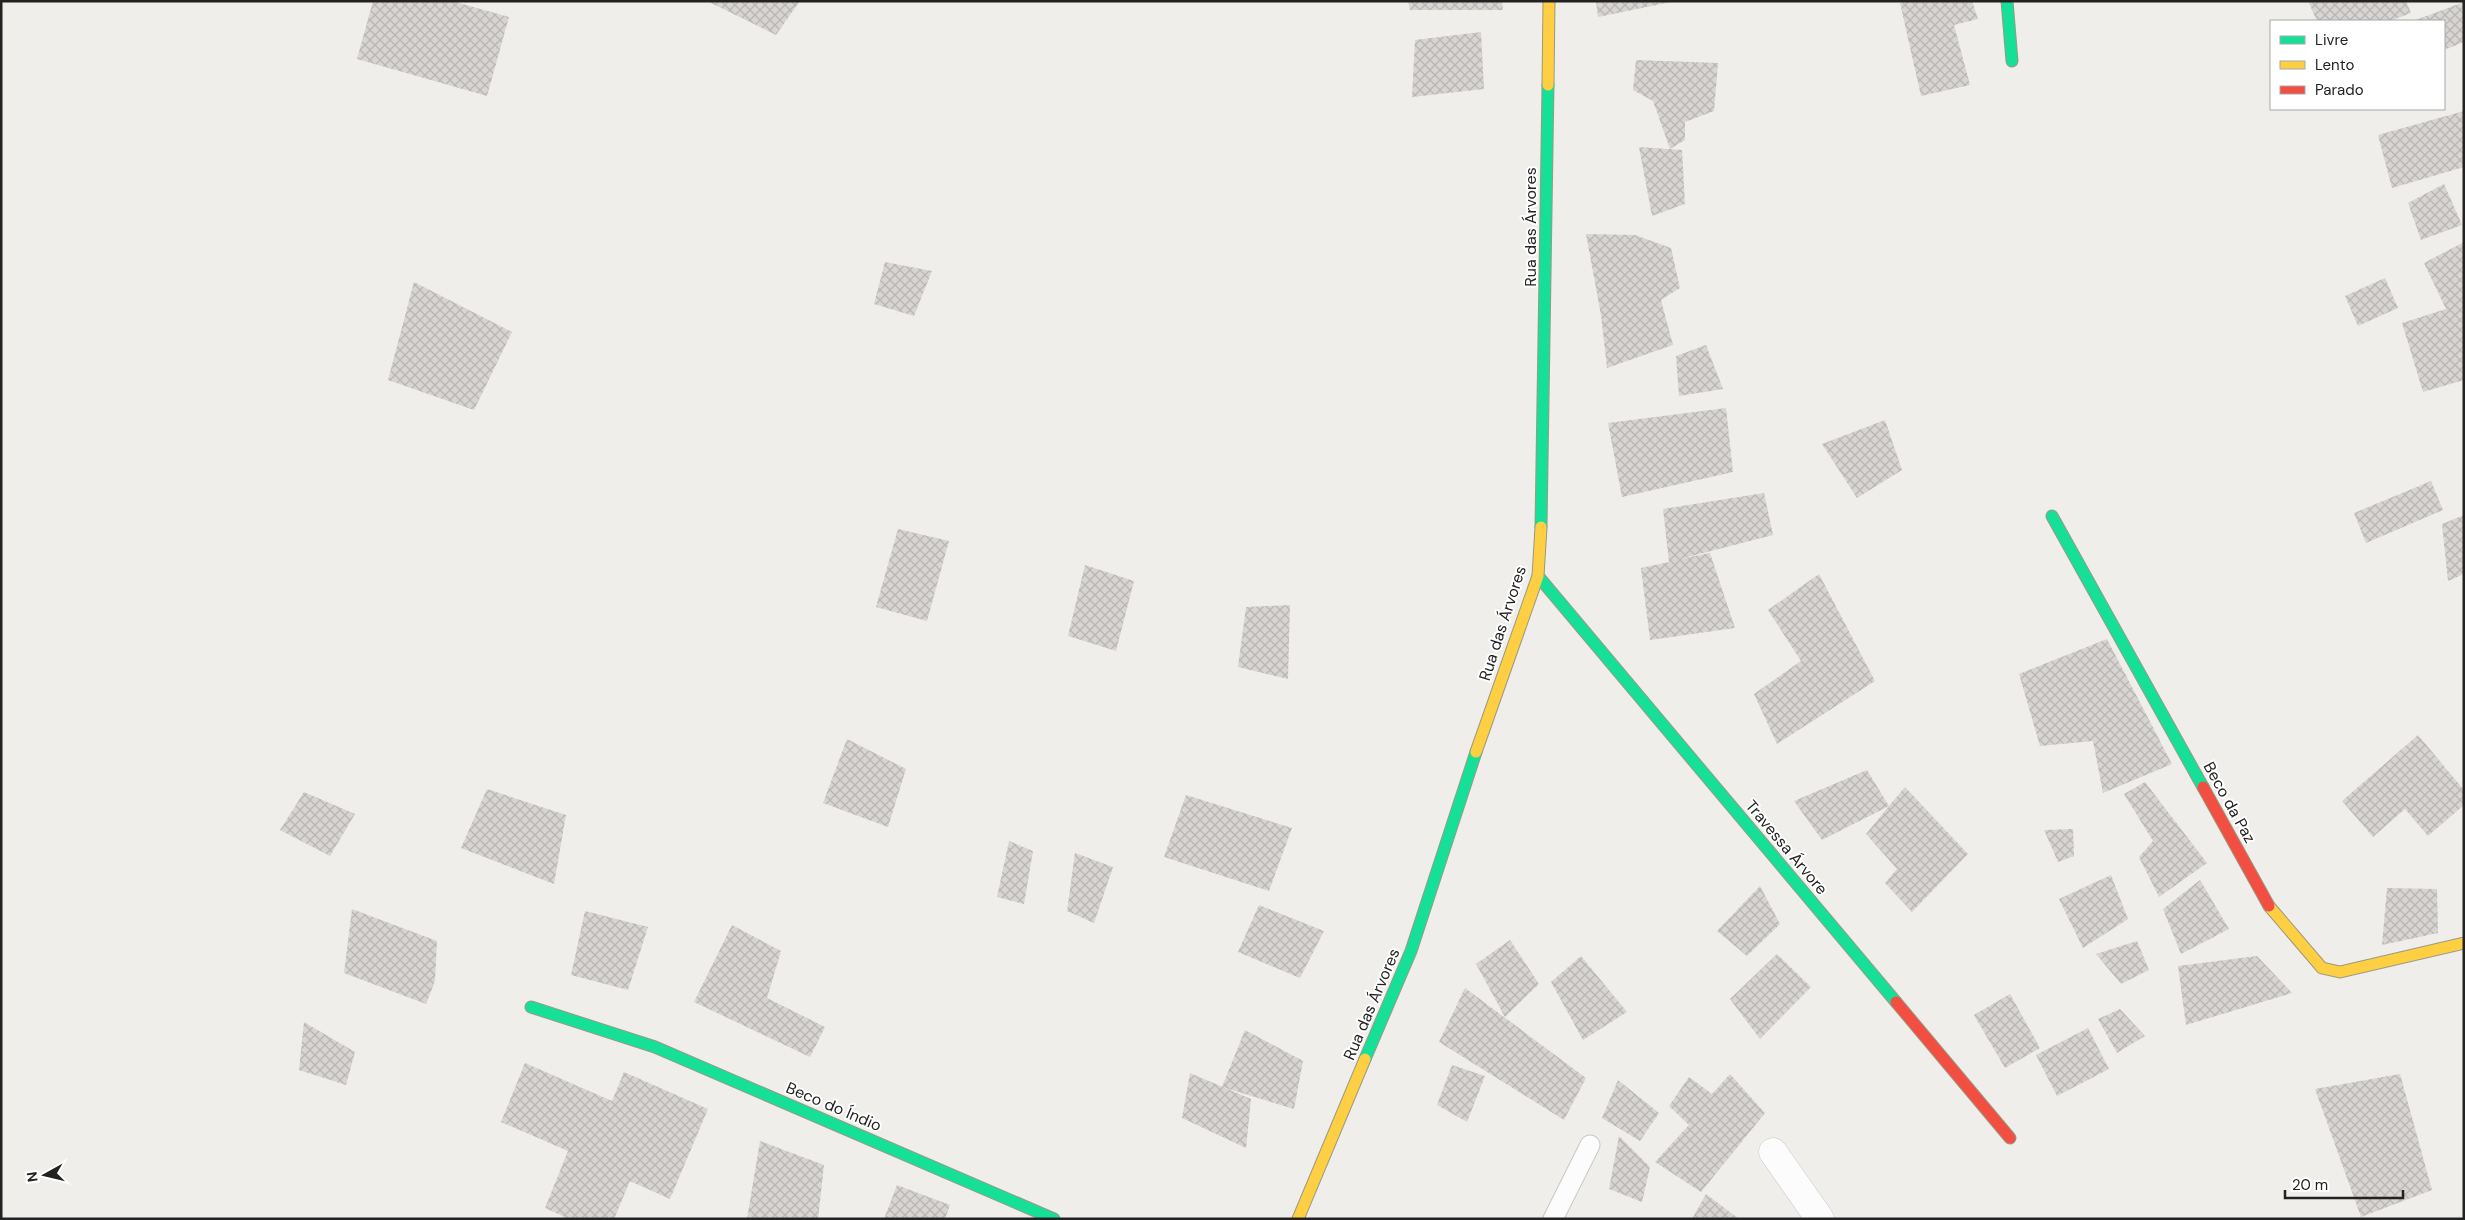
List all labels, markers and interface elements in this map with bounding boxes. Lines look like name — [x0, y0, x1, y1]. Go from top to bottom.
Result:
legend — [2270, 20, 2445, 110]
text: Livre — [2315, 30, 2348, 50]
text: Lento — [2315, 55, 2354, 75]
text: Parado — [2315, 80, 2364, 100]
street label: Rua das Árvores — [1520, 167, 1541, 287]
street label: Rua das Árvores — [1474, 563, 1531, 683]
street label: Beco da Paz — [2199, 758, 2260, 847]
street label: Travessa Árvore — [1741, 796, 1832, 899]
street label: Rua das Árvores — [1338, 945, 1404, 1063]
street label: Beco do Índio — [783, 1077, 885, 1136]
north arrow — [20, 1150, 70, 1200]
scale bar — [2285, 1168, 2402, 1200]
text: N — [23, 1170, 42, 1183]
text: 20 m — [2292, 1175, 2328, 1195]

